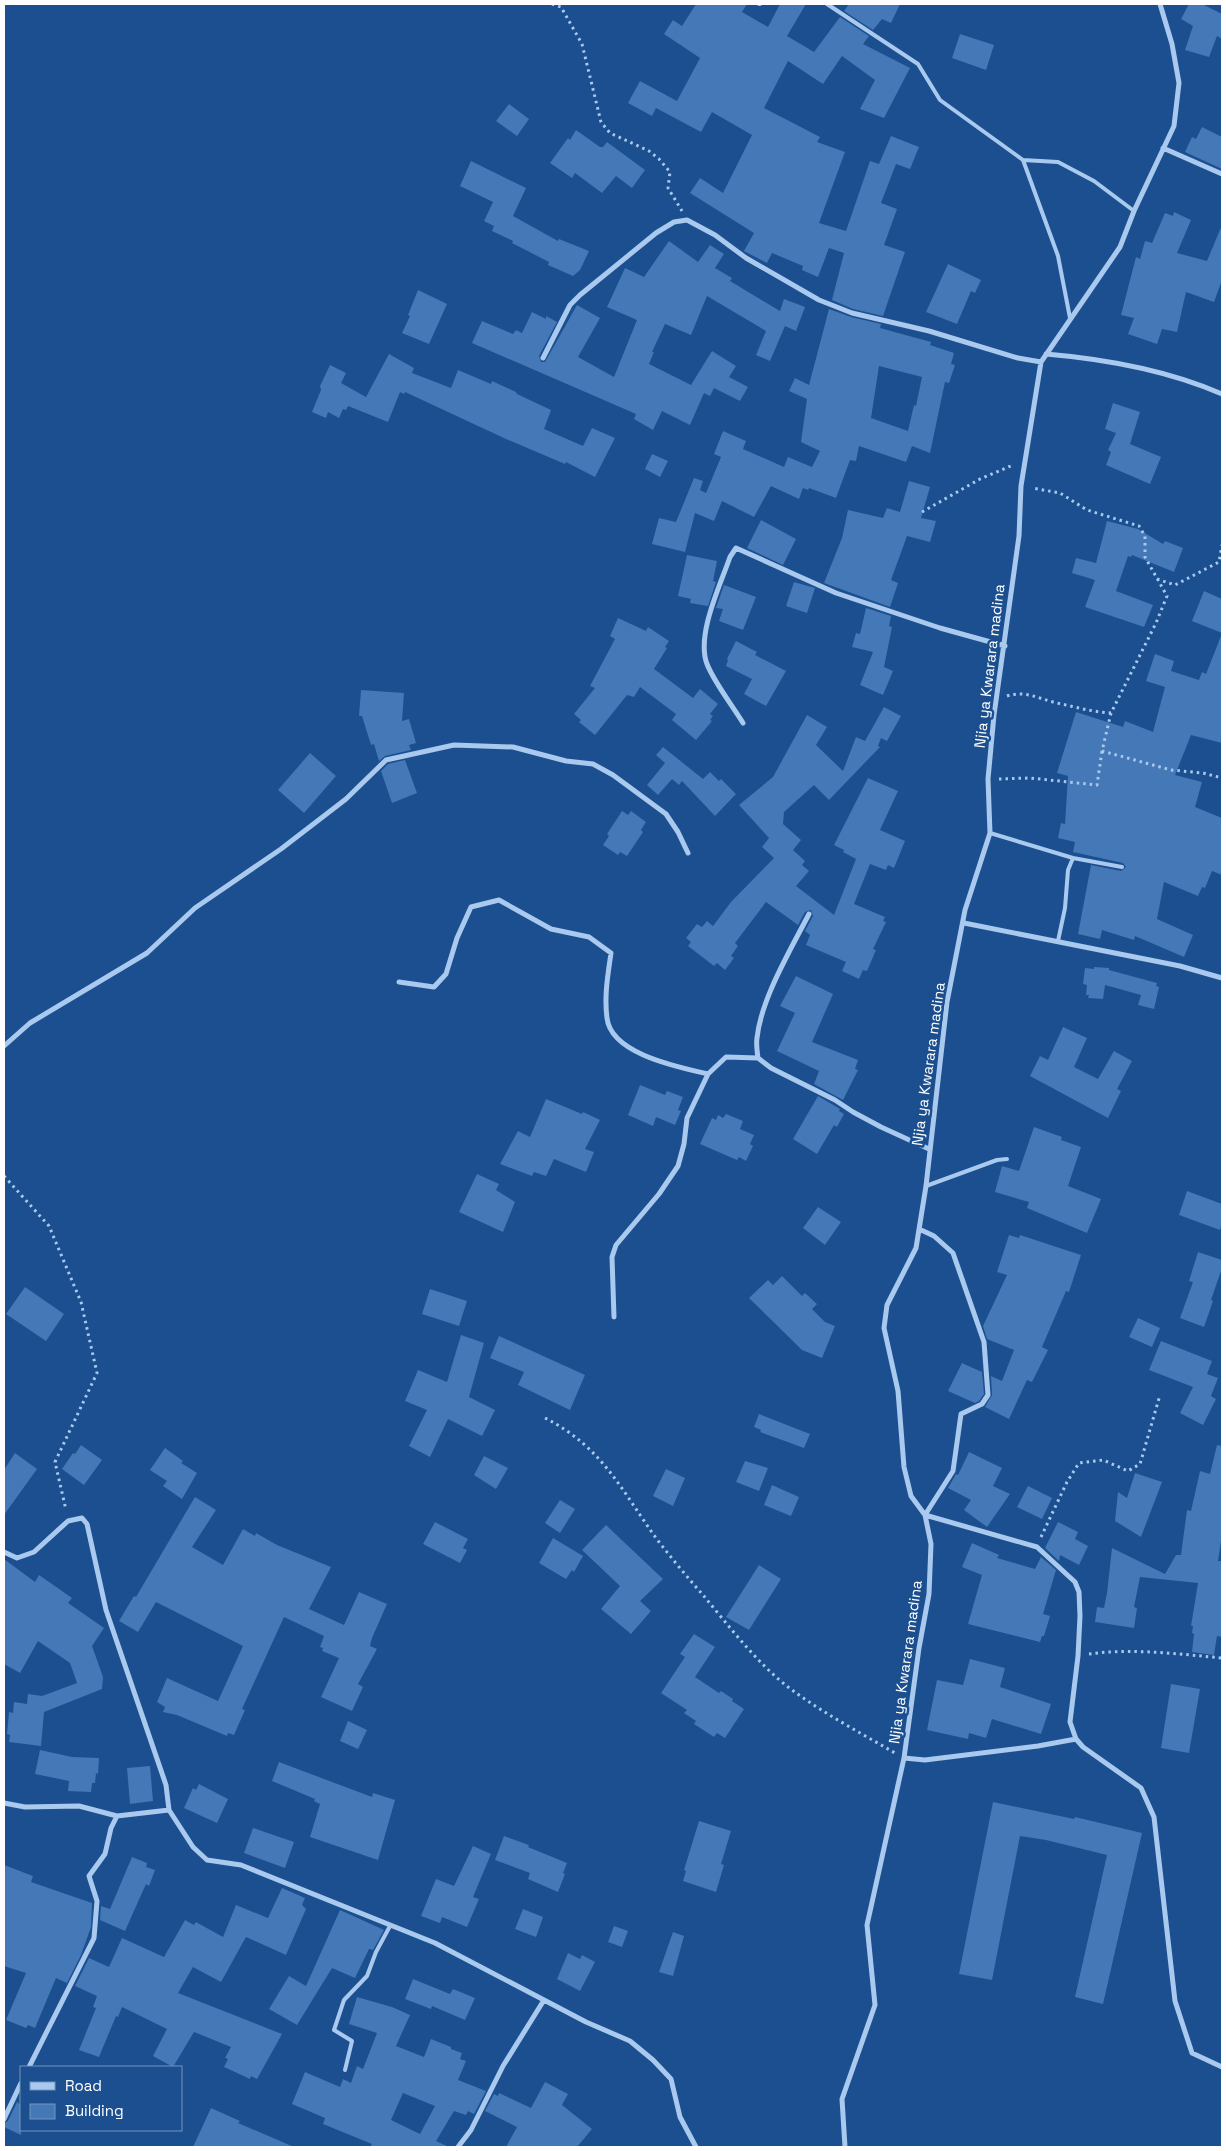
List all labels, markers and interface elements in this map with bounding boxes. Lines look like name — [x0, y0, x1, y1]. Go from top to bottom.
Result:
street label: Njia ya Kwarara madina — [970, 582, 1009, 749]
street label: Njia ya Kwarara madina — [907, 981, 949, 1147]
street label: Njia ya Kwarara madina — [884, 1579, 926, 1745]
legend — [20, 2066, 182, 2131]
text: Road — [65, 2076, 102, 2095]
text: Building — [65, 2101, 124, 2120]

